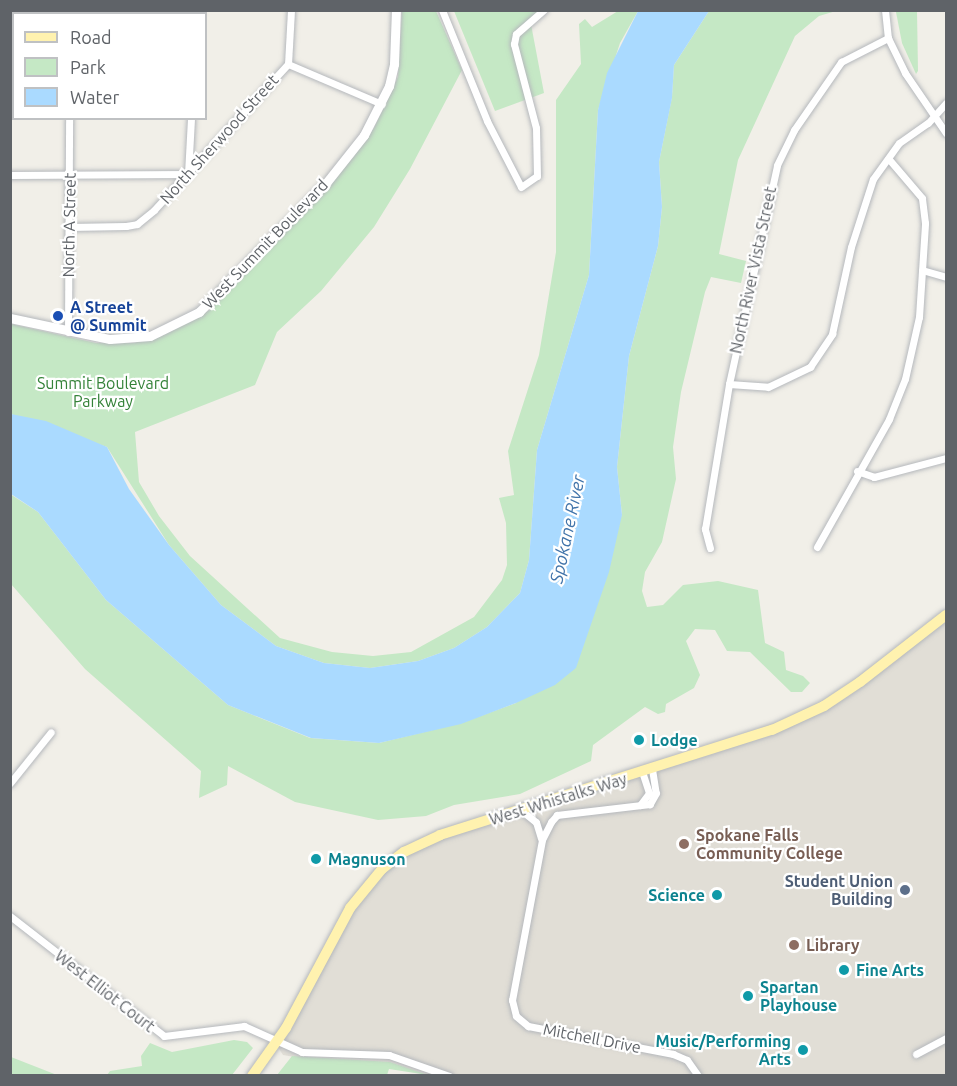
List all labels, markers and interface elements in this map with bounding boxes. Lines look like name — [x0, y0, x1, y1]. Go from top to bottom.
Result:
legend — [12, 12, 207, 120]
text: Road — [70, 27, 112, 47]
text: Park — [70, 57, 106, 77]
street label: North Sherwood Street — [156, 70, 282, 208]
text: Water — [70, 87, 119, 107]
street label: North A Street — [58, 173, 80, 277]
street label: West Summit Boulevard — [198, 175, 332, 313]
street label: North River Vista Street — [726, 185, 780, 355]
place label: A Street @ Summit — [70, 297, 147, 335]
marker: A Street @ Summit — [51, 309, 65, 323]
park label: Summit Boulevard Parkway — [37, 373, 169, 411]
water label: Spokane River — [545, 473, 589, 585]
place label: Lodge — [651, 730, 698, 750]
marker: Lodge — [632, 733, 646, 747]
street label: West Whistalks Way — [487, 769, 629, 829]
place label: Spokane Falls Community College — [696, 825, 843, 863]
marker: Spokane Falls Community College — [677, 837, 691, 851]
place label: Magnuson — [328, 849, 406, 869]
marker: Magnuson — [309, 852, 323, 866]
place label: Student Union Building — [785, 871, 893, 909]
marker: Student Union Building — [898, 883, 912, 897]
place label: Science — [648, 885, 705, 905]
marker: Science — [710, 888, 724, 902]
place label: Library — [806, 935, 860, 955]
marker: Library — [787, 938, 801, 952]
street label: West Elliot Court — [51, 946, 159, 1036]
place label: Fine Arts — [856, 960, 924, 980]
marker: Fine Arts — [837, 963, 851, 977]
place label: Spartan Playhouse — [760, 977, 837, 1015]
marker: Spartan Playhouse — [741, 989, 755, 1003]
street label: Mitchell Drive — [541, 1019, 643, 1057]
place label: Music/Performing Arts — [655, 1031, 791, 1069]
marker: Music/Performing Arts — [796, 1043, 810, 1057]

